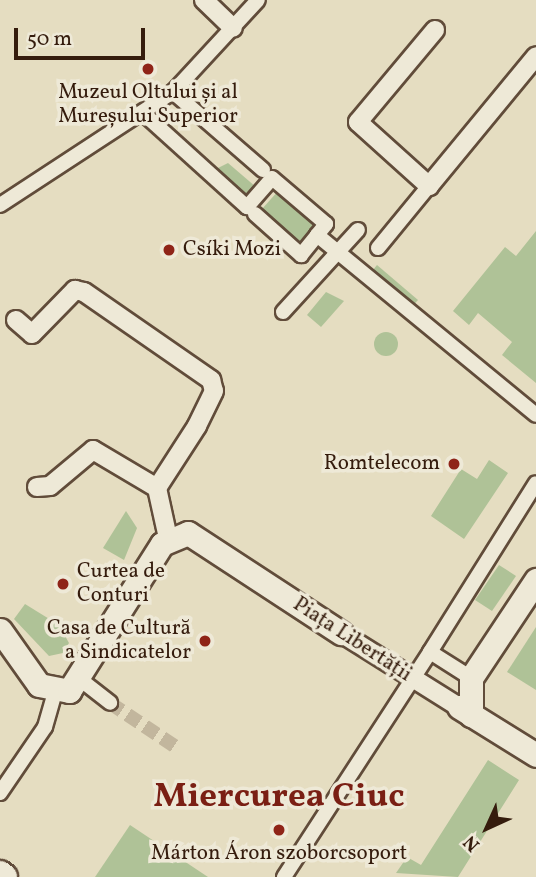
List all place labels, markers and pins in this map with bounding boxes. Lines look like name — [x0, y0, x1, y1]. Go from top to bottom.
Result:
marker: Muzeul Oltului și al Mureșului Superior — [140, 61, 156, 77]
place label: Muzeul Oltului și al Mureșului Superior — [58, 80, 238, 130]
place label: Csíki Mozi — [183, 237, 281, 263]
marker: Csíki Mozi — [161, 242, 177, 258]
place label: Romtelecom — [324, 451, 440, 477]
marker: Romtelecom — [446, 456, 462, 472]
place label: Curtea de Conturi — [77, 559, 165, 609]
marker: Curtea de Conturi — [55, 576, 71, 592]
place label: Casa de Cultură a Sindicatelor — [47, 616, 191, 666]
marker: Casa de Cultură a Sindicatelor — [197, 633, 213, 649]
marker: Márton Áron szoborcsoport — [271, 822, 287, 838]
place label: Márton Áron szoborcsoport — [151, 841, 407, 867]

